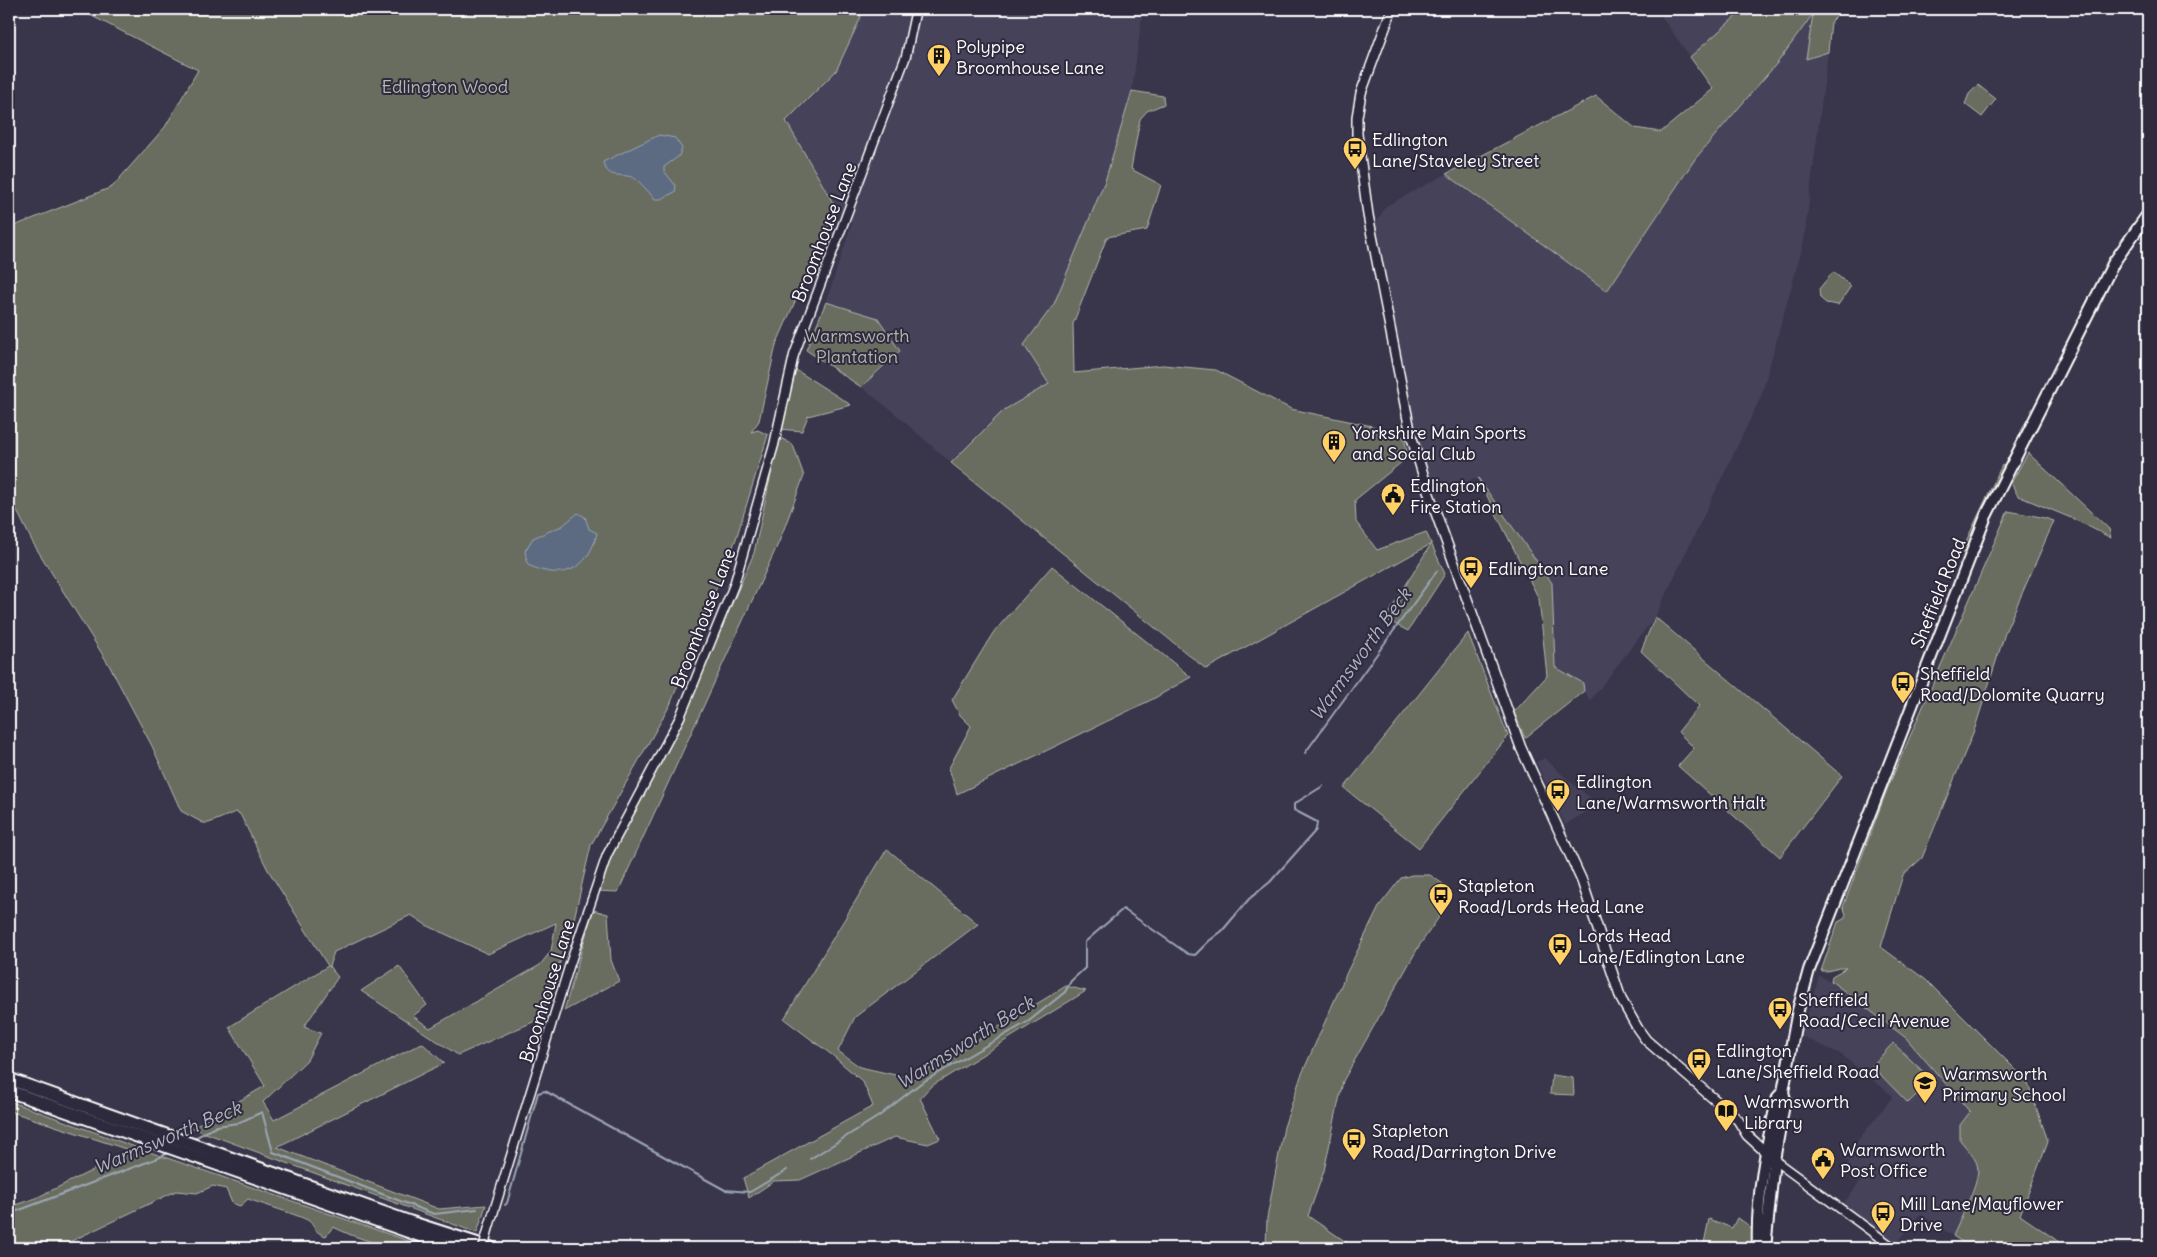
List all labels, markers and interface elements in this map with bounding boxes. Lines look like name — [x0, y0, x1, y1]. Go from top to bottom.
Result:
place label: Polypipe Broomhouse Lane — [956, 35, 1104, 79]
building icon: Polypipe Broomhouse Lane — [926, 43, 952, 77]
park label: Edlington Wood — [382, 75, 509, 98]
place label: Edlington Lane/Staveley Street — [1372, 128, 1539, 172]
bus stop icon: Edlington Lane/Staveley Street — [1342, 136, 1368, 170]
street label: Broomhouse Lane — [787, 159, 861, 305]
park label: Warmsworth Plantation — [804, 324, 910, 368]
place label: Yorkshire Main Sports and Social Club — [1352, 421, 1526, 465]
building icon: Yorkshire Main Sports and Social Club — [1321, 429, 1347, 463]
place label: Edlington Fire Station — [1410, 474, 1502, 518]
public building icon: Edlington Fire Station — [1380, 482, 1406, 516]
street label: Sheffield Road — [1905, 534, 1971, 651]
street label: Broomhouse Lane — [666, 545, 740, 691]
bus stop icon: Edlington Lane — [1458, 555, 1484, 589]
place label: Edlington Lane — [1488, 557, 1608, 580]
water label: Warmsworth Beck — [1304, 582, 1417, 725]
place label: Sheffield Road/Dolomite Quarry — [1920, 662, 2105, 706]
bus stop icon: Sheffield Road/Dolomite Quarry — [1890, 670, 1916, 704]
place label: Edlington Lane/Warmsworth Halt — [1576, 770, 1766, 814]
bus stop icon: Edlington Lane/Warmsworth Halt — [1545, 778, 1571, 812]
place label: Stapleton Road/Lords Head Lane — [1458, 874, 1644, 918]
bus stop icon: Stapleton Road/Lords Head Lane — [1428, 882, 1454, 916]
street label: Broomhouse Lane — [514, 917, 580, 1065]
place label: Lords Head Lane/Edlington Lane — [1578, 924, 1745, 968]
bus stop icon: Lords Head Lane/Edlington Lane — [1547, 932, 1573, 966]
place label: Sheffield Road/Cecil Avenue — [1798, 988, 1950, 1032]
water label: Warmsworth Beck — [892, 989, 1039, 1094]
bus stop icon: Sheffield Road/Cecil Avenue — [1767, 996, 1793, 1030]
place label: Edlington Lane/Sheffield Road — [1716, 1039, 1880, 1083]
bus stop icon: Edlington Lane/Sheffield Road — [1686, 1047, 1712, 1081]
place label: Warmsworth Primary School — [1942, 1062, 2066, 1106]
school or university icon: Warmsworth Primary School — [1912, 1070, 1938, 1104]
place label: Warmsworth Library — [1744, 1090, 1849, 1134]
water label: Warmsworth Beck — [90, 1095, 246, 1179]
library icon: Warmsworth Library — [1713, 1098, 1739, 1132]
place label: Stapleton Road/Darrington Drive — [1372, 1119, 1556, 1163]
bus stop icon: Stapleton Road/Darrington Drive — [1341, 1127, 1367, 1161]
place label: Warmsworth Post Office — [1840, 1138, 1945, 1182]
public building icon: Warmsworth Post Office — [1810, 1146, 1836, 1180]
place label: Mill Lane/Mayflower Drive — [1900, 1192, 2064, 1236]
bus stop icon: Mill Lane/Mayflower Drive — [1870, 1200, 1896, 1234]

